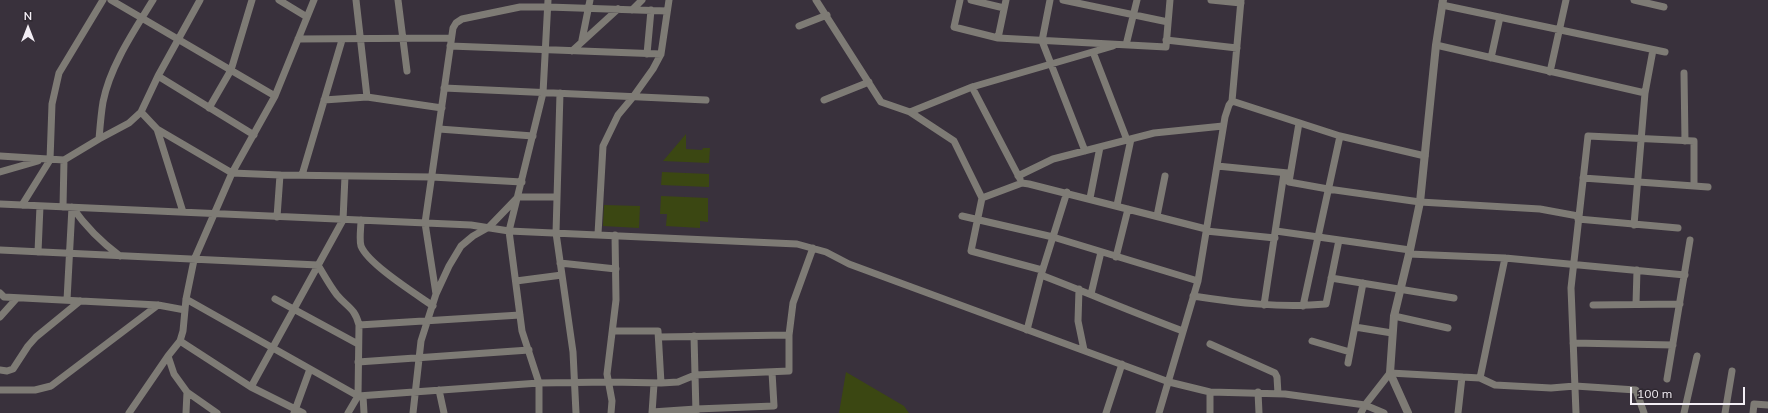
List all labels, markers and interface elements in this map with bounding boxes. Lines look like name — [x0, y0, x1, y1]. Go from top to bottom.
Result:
north arrow — [8, 8, 48, 48]
text: N — [24, 9, 32, 23]
scale bar — [1632, 379, 1747, 405]
text: 100 m — [1637, 386, 1672, 401]

